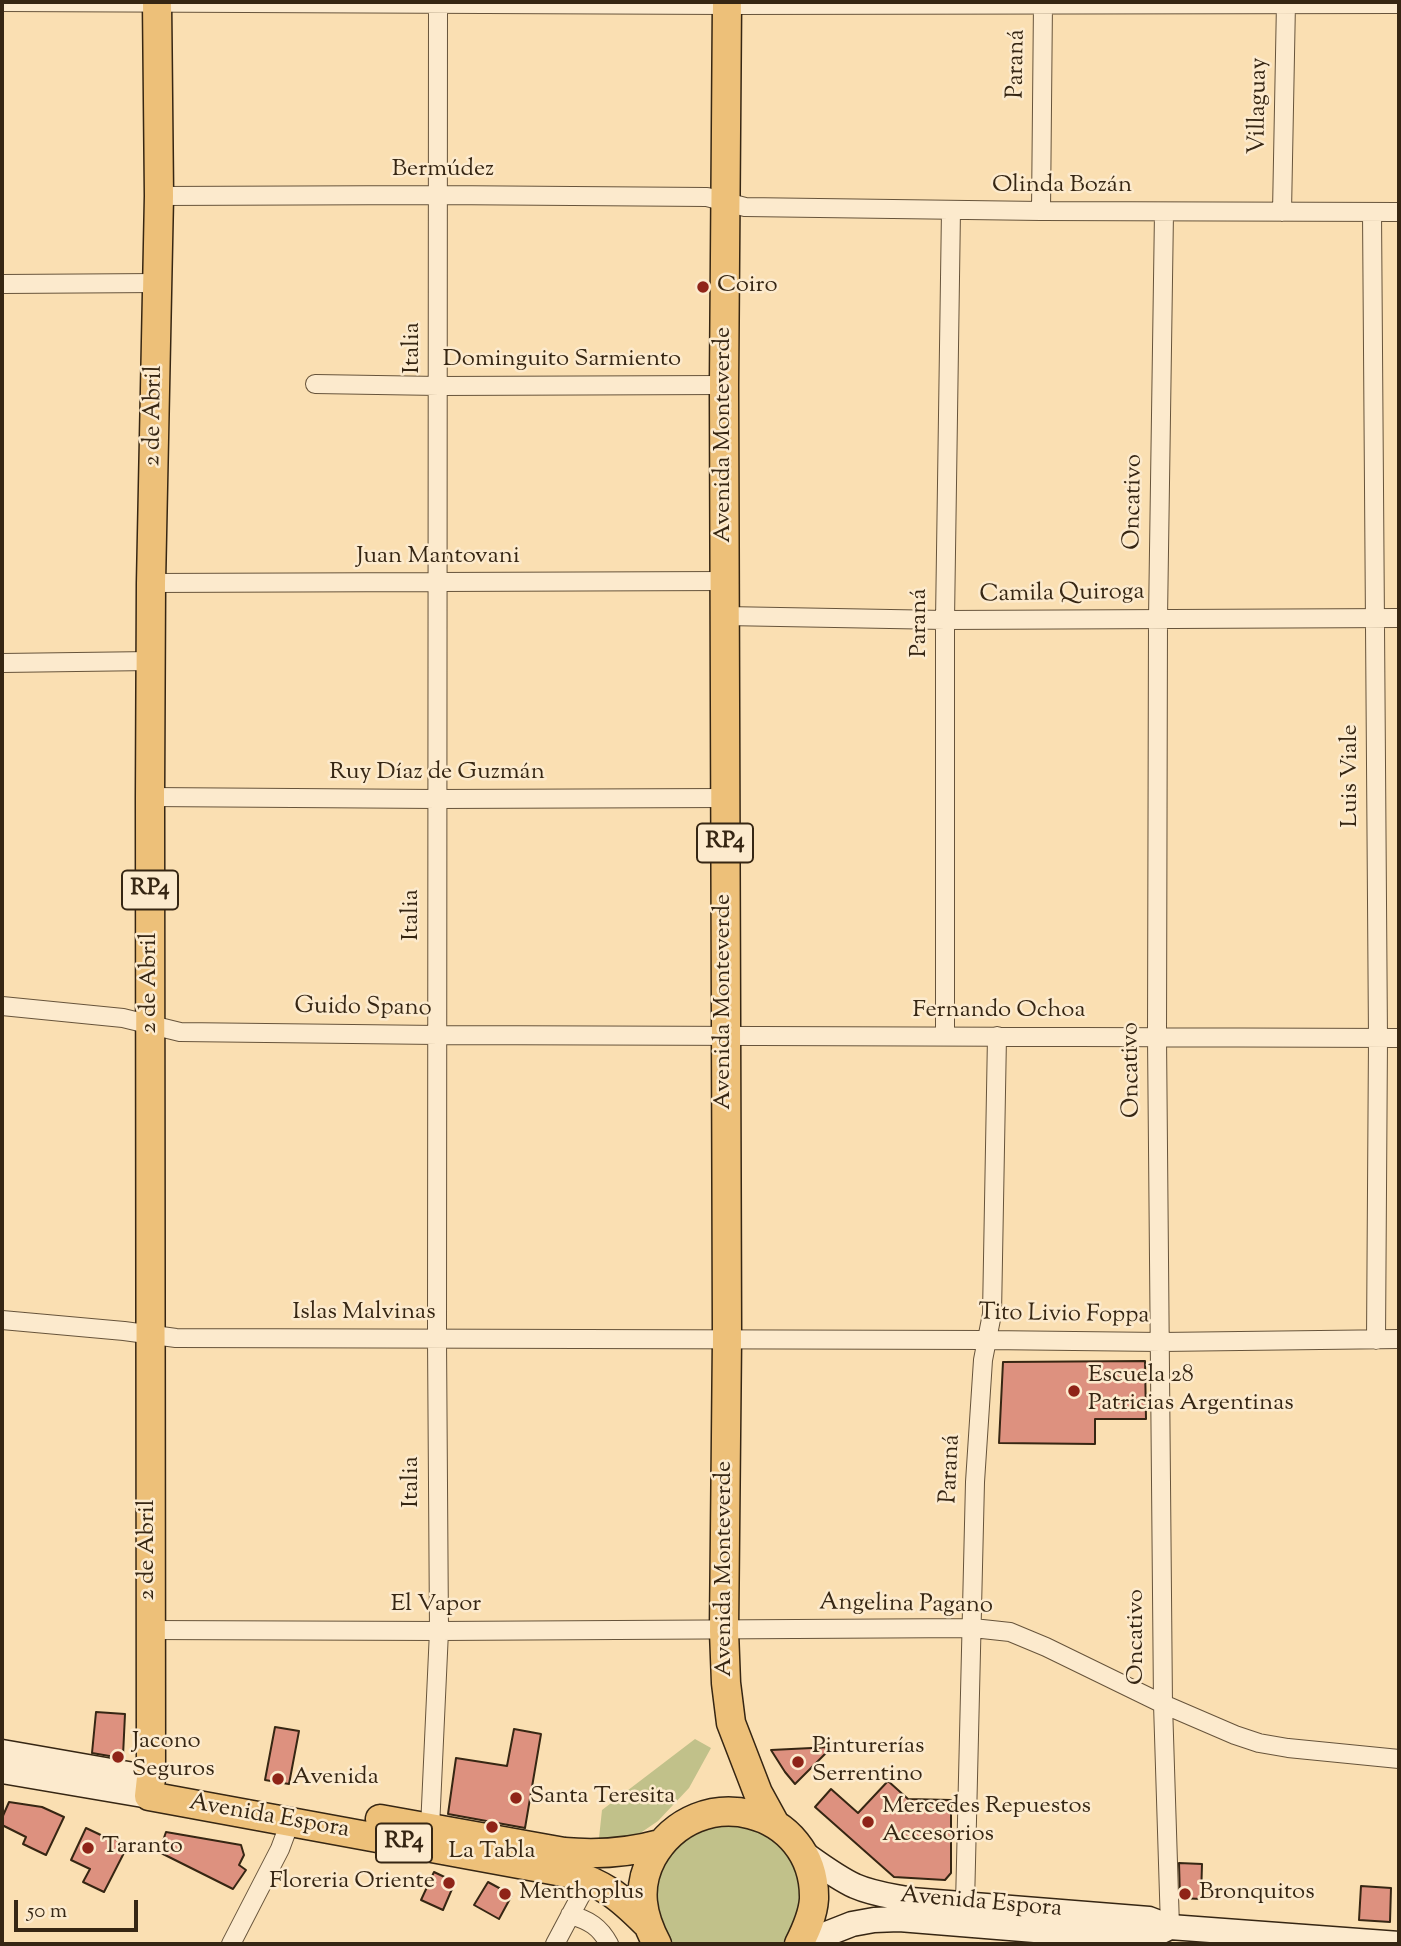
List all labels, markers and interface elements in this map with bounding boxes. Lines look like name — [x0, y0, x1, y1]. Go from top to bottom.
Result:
street label: Paraná — [1003, 29, 1033, 99]
street label: Villaguay — [1245, 57, 1275, 155]
street label: Bermúdez — [392, 157, 494, 185]
street label: Olinda Bozán — [992, 173, 1132, 201]
place label: Coiro — [717, 273, 778, 301]
marker: Coiro — [695, 279, 711, 295]
street label: Italia — [400, 322, 428, 374]
street label: Avenida Monteverde — [711, 327, 739, 543]
street label: Dominguito Sarmiento — [443, 347, 681, 375]
street label: 2 de Abril — [140, 365, 170, 467]
street label: Oncativo — [1120, 454, 1150, 550]
street label: Juan Mantovani — [356, 544, 520, 572]
street label: Camila Quiroga — [979, 579, 1145, 611]
street label: Paraná — [907, 588, 935, 658]
street label: Luis Viale — [1338, 724, 1366, 828]
street label: Ruy Díaz de Guzmán — [329, 760, 545, 788]
road number: RP4 — [697, 824, 753, 862]
road number: RP4 — [122, 870, 178, 909]
street label: Italia — [399, 889, 427, 941]
street label: Avenida Monteverde — [711, 894, 739, 1110]
street label: 2 de Abril — [137, 933, 165, 1033]
street label: Guido Spano — [294, 993, 432, 1025]
street label: Fernando Ochoa — [912, 998, 1086, 1026]
street label: Oncativo — [1118, 1022, 1148, 1118]
street label: Islas Malvinas — [292, 1300, 436, 1328]
street label: Tito Livio Foppa — [978, 1300, 1150, 1332]
place label: Escuela 28 Patricias Argentinas — [1088, 1363, 1294, 1419]
marker: Escuela 28 Patricias Argentinas — [1066, 1383, 1082, 1399]
street label: Paraná — [936, 1434, 968, 1504]
street label: Italia — [399, 1456, 427, 1508]
street label: Avenida Monteverde — [712, 1461, 740, 1677]
street label: 2 de Abril — [135, 1500, 163, 1600]
street label: Oncativo — [1124, 1589, 1152, 1685]
street label: Angelina Pagano — [819, 1590, 993, 1622]
street label: El Vapor — [391, 1592, 481, 1620]
place label: Jacono Seguros — [132, 1729, 215, 1785]
place label: Pinturerías Serrentino — [812, 1734, 924, 1790]
marker: Jacono Seguros — [110, 1749, 126, 1765]
marker: Pinturerías Serrentino — [790, 1754, 806, 1770]
place label: Avenida — [292, 1765, 379, 1793]
marker: Avenida — [270, 1771, 286, 1787]
place label: Santa Teresita — [530, 1784, 675, 1812]
street label: Avenida Espora — [187, 1790, 351, 1846]
marker: Santa Teresita — [508, 1790, 524, 1806]
place label: Mercedes Repuestos Accesorios — [882, 1794, 1091, 1850]
marker: Mercedes Repuestos Accesorios — [860, 1814, 876, 1830]
marker: La Tabla — [484, 1819, 500, 1835]
road number: RP4 — [376, 1824, 432, 1862]
place label: Taranto — [102, 1834, 183, 1862]
place label: La Tabla — [449, 1839, 535, 1867]
marker: Taranto — [80, 1840, 96, 1856]
place label: Floreria Oriente — [269, 1869, 435, 1897]
marker: Floreria Oriente — [441, 1875, 457, 1891]
place label: Menthoplus — [519, 1880, 644, 1908]
place label: Bronquitos — [1199, 1880, 1315, 1908]
street label: Avenida Espora — [899, 1883, 1063, 1925]
scale bar — [18, 1886, 142, 1930]
marker: Menthoplus — [497, 1886, 513, 1902]
marker: Bronquitos — [1177, 1886, 1193, 1902]
text: 50 m — [27, 1897, 67, 1927]

